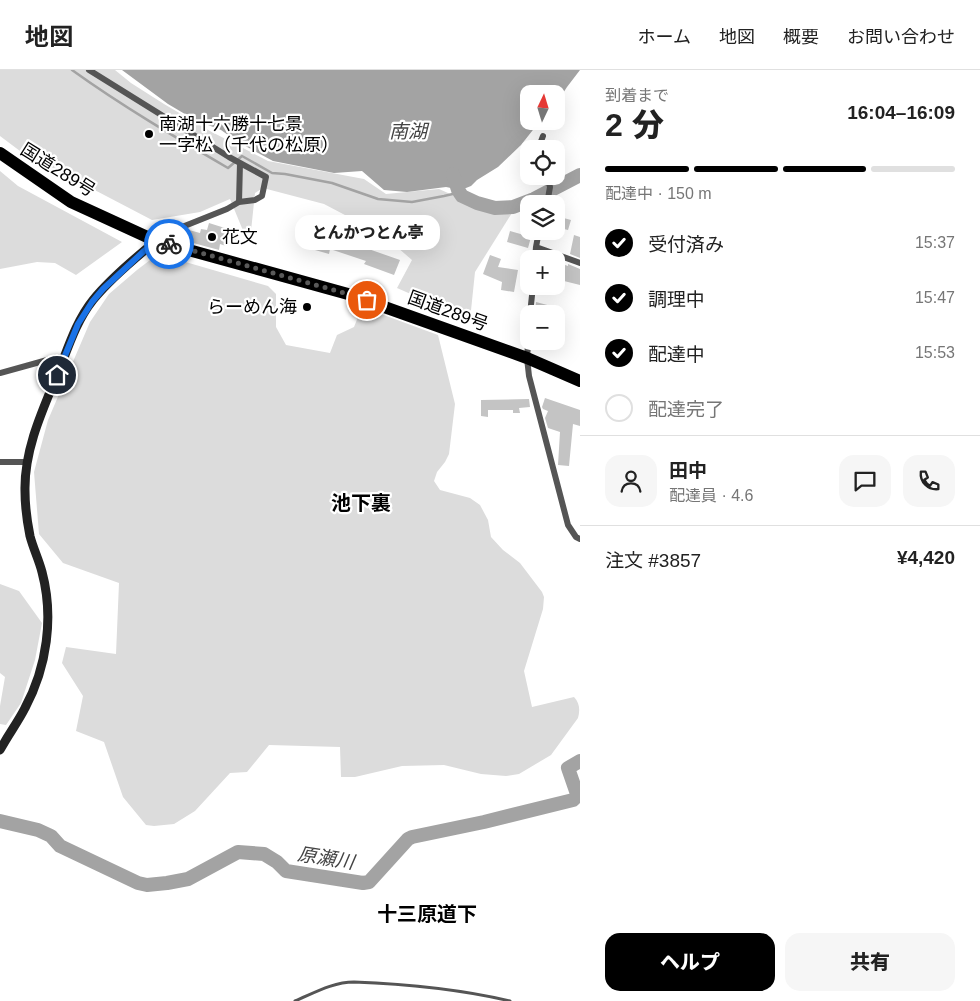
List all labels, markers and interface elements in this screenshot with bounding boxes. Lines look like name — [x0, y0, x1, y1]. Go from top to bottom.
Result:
text: 地図 — [25, 23, 73, 50]
text: ホーム — [638, 27, 691, 47]
text: 地図 — [719, 27, 755, 47]
text: 概要 — [783, 27, 819, 47]
text: お問い合わせ — [847, 27, 955, 47]
north arrow — [520, 85, 565, 130]
map controls — [520, 85, 565, 350]
text: 到着まで — [605, 87, 669, 104]
text: 16:04–16:09 — [847, 102, 955, 123]
text: 2 分 — [605, 107, 664, 143]
place label: 南湖十六勝十七景 一字松（千代の松原） — [159, 114, 339, 155]
water label: 南湖 — [389, 121, 430, 142]
marker: 南湖十六勝十七景 一字松（千代の松原） — [143, 128, 155, 140]
street label: 国道289号 — [17, 139, 99, 201]
button: locate — [520, 140, 565, 185]
text: 配達中 · 150 m — [605, 185, 712, 202]
button: layers — [520, 195, 565, 240]
callout: とんかつとん亭 — [294, 215, 440, 250]
courier — [144, 219, 194, 269]
text: とんかつとん亭 — [311, 224, 424, 241]
place label: 花文 — [222, 227, 258, 247]
icon: check — [605, 229, 633, 257]
icon: bike — [155, 230, 183, 258]
marker: 花文 — [206, 231, 218, 243]
text: 受付済み — [648, 234, 724, 255]
text: 15:37 — [915, 234, 955, 251]
button: + — [520, 250, 565, 295]
pin — [346, 279, 388, 321]
icon: check — [605, 284, 633, 312]
icon: bag — [353, 286, 381, 314]
street label: 国道289号 — [405, 287, 491, 335]
text: 調理中 — [648, 289, 705, 310]
text: 15:47 — [915, 289, 955, 306]
place label: らーめん海 — [207, 297, 297, 317]
marker: らーめん海 — [301, 301, 313, 313]
button: − — [520, 305, 565, 350]
icon: check — [605, 339, 633, 367]
text: 配達中 — [648, 344, 705, 365]
text: 15:53 — [915, 344, 955, 361]
pin — [36, 354, 78, 396]
icon: home — [43, 361, 71, 389]
text: 配達完了 — [648, 399, 724, 420]
button: person — [605, 455, 657, 507]
button: chat — [839, 455, 891, 507]
button: phone — [903, 455, 955, 507]
text: 田中 — [669, 460, 707, 481]
text: 配達員 · 4.6 — [669, 487, 753, 504]
district label: 池下裏 — [331, 492, 391, 514]
text: ¥4,420 — [897, 547, 955, 568]
text: 注文 #3857 — [605, 550, 701, 571]
water label: 原瀬川 — [296, 843, 358, 873]
district label: 十三原道下 — [377, 903, 477, 925]
button: ヘルプ — [605, 933, 775, 991]
button: 共有 — [785, 933, 955, 991]

